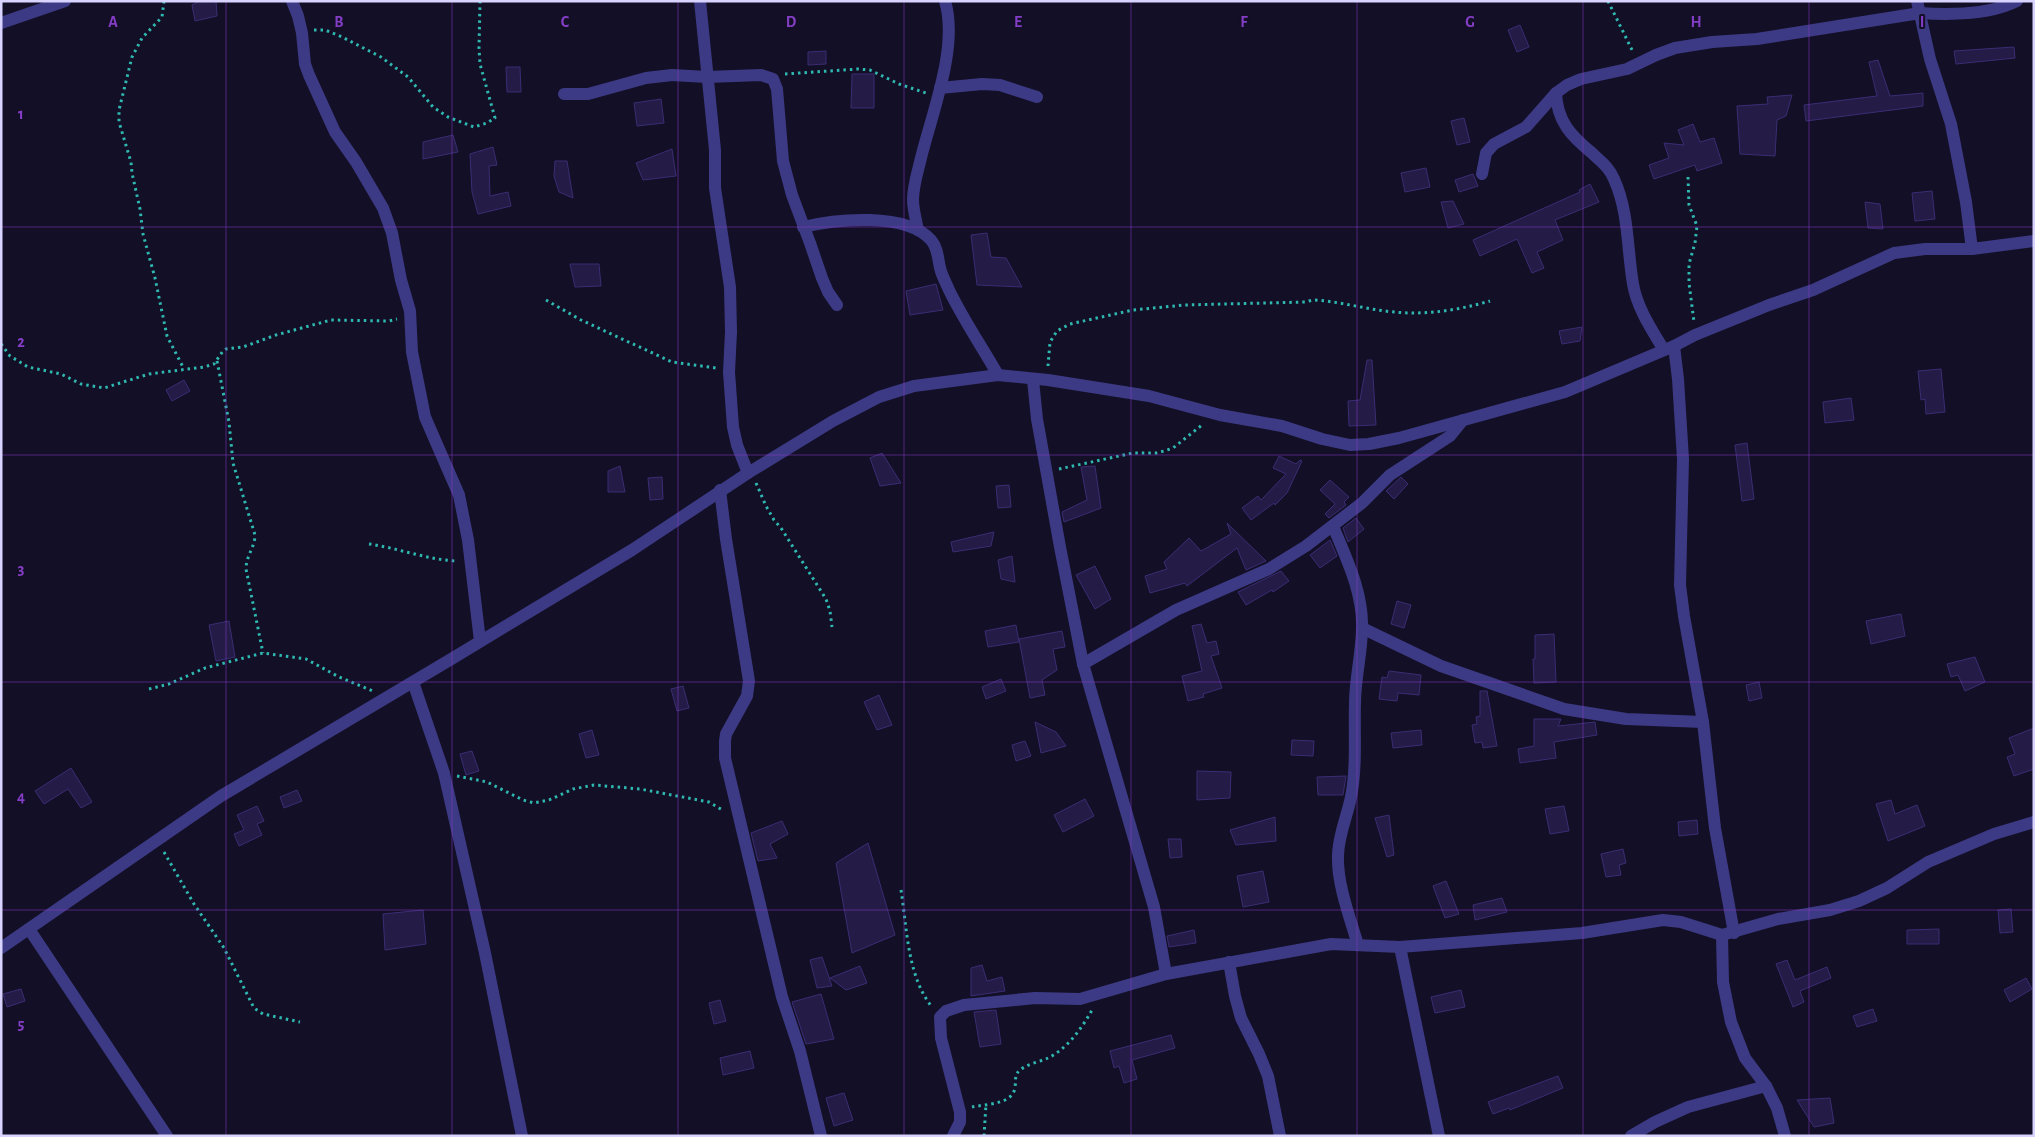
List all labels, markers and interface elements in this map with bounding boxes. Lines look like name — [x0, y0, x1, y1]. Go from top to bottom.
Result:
text: A — [108, 14, 118, 30]
text: B — [334, 14, 344, 30]
text: C — [561, 14, 570, 30]
text: D — [786, 14, 797, 30]
text: E — [1014, 14, 1022, 30]
text: F — [1240, 14, 1248, 30]
text: G — [1465, 14, 1475, 30]
text: H — [1690, 14, 1702, 30]
text: I — [1920, 14, 1924, 30]
text: 1 — [18, 106, 24, 122]
text: 2 — [17, 334, 25, 350]
text: 3 — [18, 561, 25, 577]
text: 4 — [17, 789, 25, 805]
text: 5 — [18, 1016, 25, 1032]

